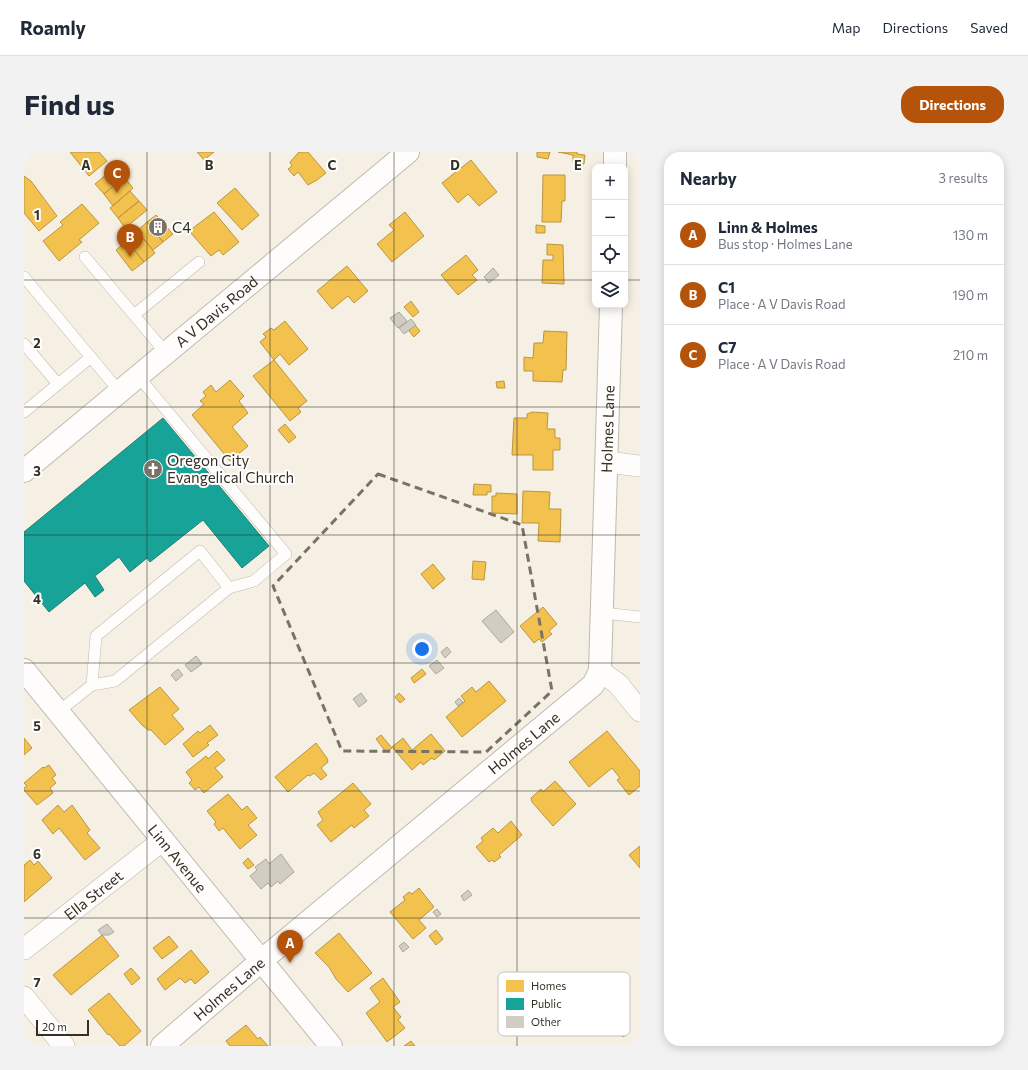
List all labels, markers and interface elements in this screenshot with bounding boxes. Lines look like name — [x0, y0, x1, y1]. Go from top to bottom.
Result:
text: Roamly — [20, 16, 86, 39]
text: Map — [832, 19, 861, 36]
text: Directions — [883, 19, 948, 36]
text: Saved — [970, 19, 1008, 36]
button: Directions — [901, 86, 1004, 123]
text: Find us — [24, 87, 115, 121]
text: A — [81, 157, 91, 173]
text: B — [205, 157, 214, 173]
text: C — [328, 157, 337, 173]
text: D — [450, 157, 460, 173]
text: E — [574, 157, 582, 173]
pin: C — [104, 160, 130, 193]
map controls — [592, 164, 628, 308]
button: + — [592, 164, 628, 200]
text: Nearby — [680, 168, 737, 189]
text: 3 results — [939, 170, 988, 186]
button: − — [592, 200, 628, 236]
text: 1 — [34, 207, 40, 223]
building icon: C4 — [147, 216, 169, 238]
place label: C4 — [172, 218, 191, 236]
text: Linn & Holmes — [718, 218, 818, 236]
pin: B — [117, 224, 143, 257]
text: A — [688, 227, 698, 243]
text: 130 m — [953, 227, 988, 243]
button: locate — [592, 236, 628, 272]
text: Bus stop · Holmes Lane — [718, 236, 853, 252]
street label: A V Davis Road — [172, 272, 261, 351]
button: layers — [592, 272, 628, 308]
text: C1 — [718, 278, 735, 296]
text: B — [689, 287, 697, 303]
text: 190 m — [952, 287, 988, 303]
text: Place · A V Davis Road — [718, 296, 845, 312]
text: 2 — [33, 335, 41, 351]
text: C7 — [718, 338, 737, 356]
text: C — [689, 347, 697, 363]
text: 210 m — [953, 347, 988, 363]
text: Place · A V Davis Road — [718, 356, 845, 372]
street label: Holmes Lane — [597, 385, 618, 473]
place label: Oregon City Evangelical Church — [167, 451, 294, 486]
church icon: Oregon City Evangelical Church — [142, 458, 164, 480]
text: 3 — [33, 463, 41, 479]
text: 4 — [33, 591, 41, 607]
your location — [412, 639, 432, 659]
street label: Holmes Lane — [484, 708, 563, 778]
text: 5 — [33, 718, 41, 734]
street label: Linn Avenue — [145, 821, 211, 896]
text: 6 — [33, 846, 41, 862]
street label: Ella Street — [60, 866, 126, 923]
pin: A — [277, 930, 303, 963]
street label: Holmes Lane — [190, 953, 268, 1024]
legend — [498, 972, 630, 1036]
text: 7 — [33, 974, 41, 990]
text: Homes — [531, 979, 566, 992]
text: Public — [531, 997, 562, 1010]
text: Other — [531, 1015, 562, 1028]
scale bar — [36, 1018, 89, 1037]
text: 20 m — [42, 1020, 67, 1033]

